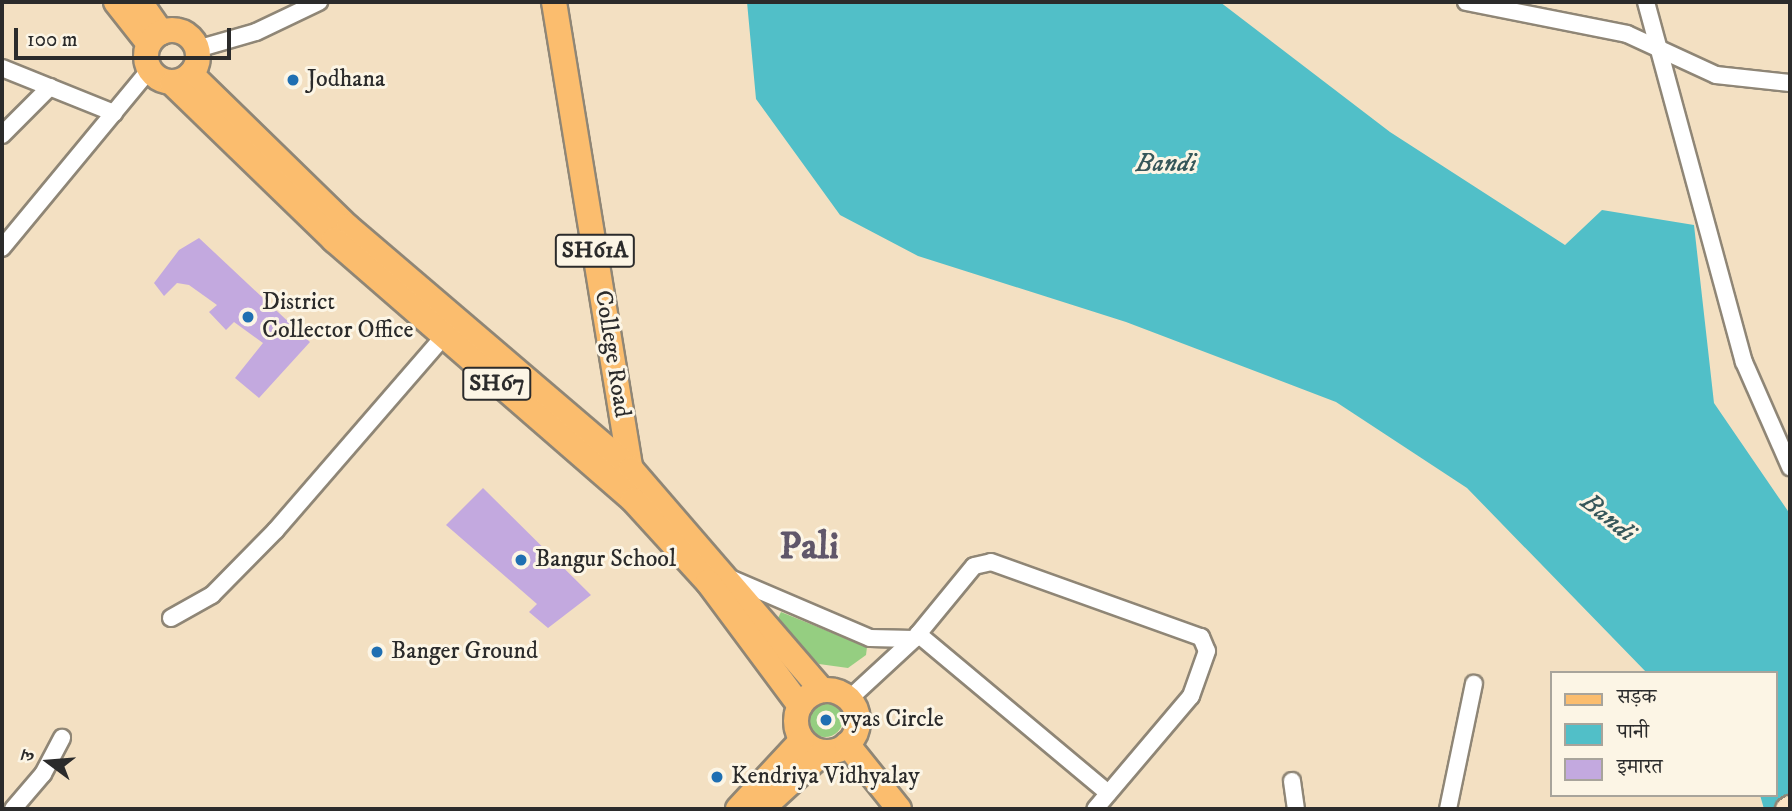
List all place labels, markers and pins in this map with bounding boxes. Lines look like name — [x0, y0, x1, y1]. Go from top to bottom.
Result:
place label: Jodhana — [307, 66, 385, 94]
marker: Jodhana — [285, 72, 301, 88]
place label: District Collector Office — [262, 289, 413, 345]
marker: District Collector Office — [240, 309, 256, 325]
place label: Bangur School — [535, 546, 676, 574]
marker: Bangur School — [513, 552, 529, 568]
place label: Banger Ground — [391, 638, 538, 666]
marker: Banger Ground — [369, 644, 385, 660]
place label: vyas Circle — [840, 706, 944, 734]
marker: vyas Circle — [818, 712, 834, 728]
place label: Kendriya Vidhyalay — [731, 763, 920, 791]
marker: Kendriya Vidhyalay — [709, 769, 725, 785]

